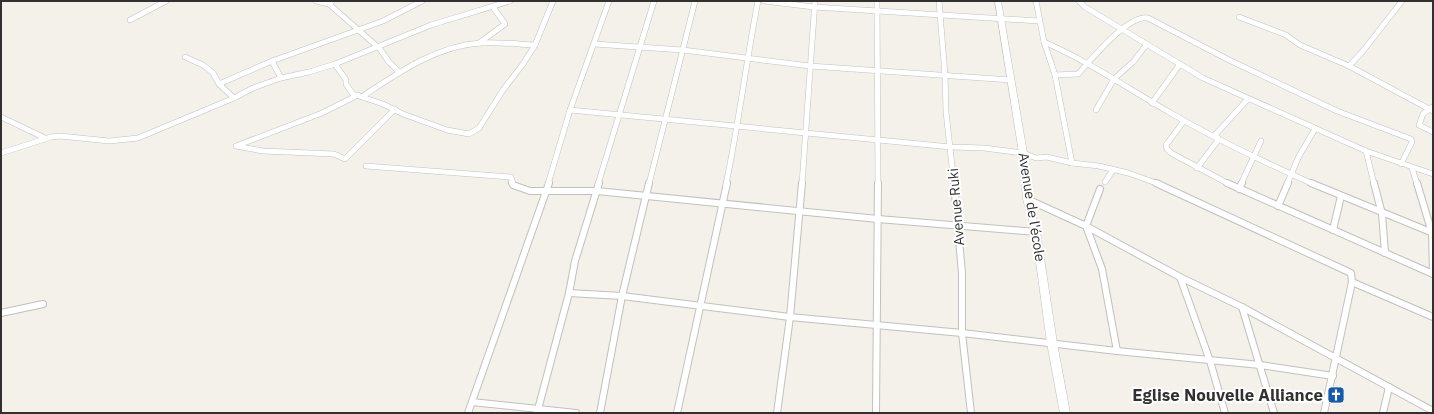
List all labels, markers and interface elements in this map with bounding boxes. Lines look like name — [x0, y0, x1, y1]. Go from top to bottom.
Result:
street label: Avenue de l'école — [1015, 151, 1050, 263]
street label: Avenue Ruki — [944, 167, 968, 247]
place label: Eglise Nouvelle Alliance — [1132, 384, 1323, 406]
church icon: Eglise Nouvelle Alliance — [1326, 385, 1346, 405]

